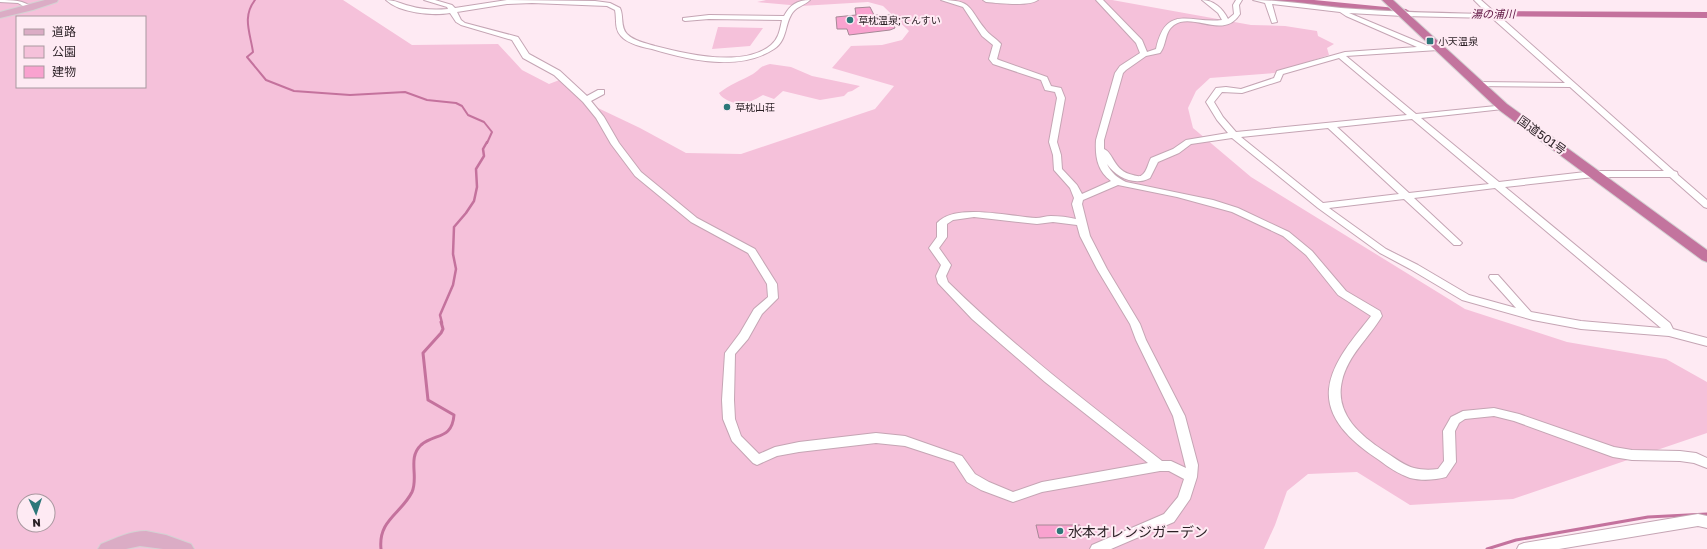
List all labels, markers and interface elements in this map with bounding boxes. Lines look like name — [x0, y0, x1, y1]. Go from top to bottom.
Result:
water label: 湯の浦川 — [1471, 7, 1516, 20]
place label: 草枕温泉;てんすい — [858, 14, 941, 26]
marker: 草枕温泉;てんすい — [845, 15, 855, 25]
legend — [16, 16, 146, 88]
text: 道路 — [52, 24, 76, 39]
place label: 小天温泉 — [1438, 35, 1479, 47]
marker: 小天温泉 — [1425, 36, 1435, 46]
text: 公園 — [52, 44, 76, 59]
text: 建物 — [52, 64, 76, 79]
place label: 草枕山荘 — [735, 101, 775, 113]
marker: 草枕山荘 — [722, 102, 732, 112]
street label: 国道501号 — [1515, 112, 1569, 158]
north arrow — [16, 493, 56, 533]
text: N — [32, 517, 41, 530]
place label: 水本オレンジガーデン — [1068, 523, 1208, 540]
marker: 水本オレンジガーデン — [1055, 526, 1065, 536]

